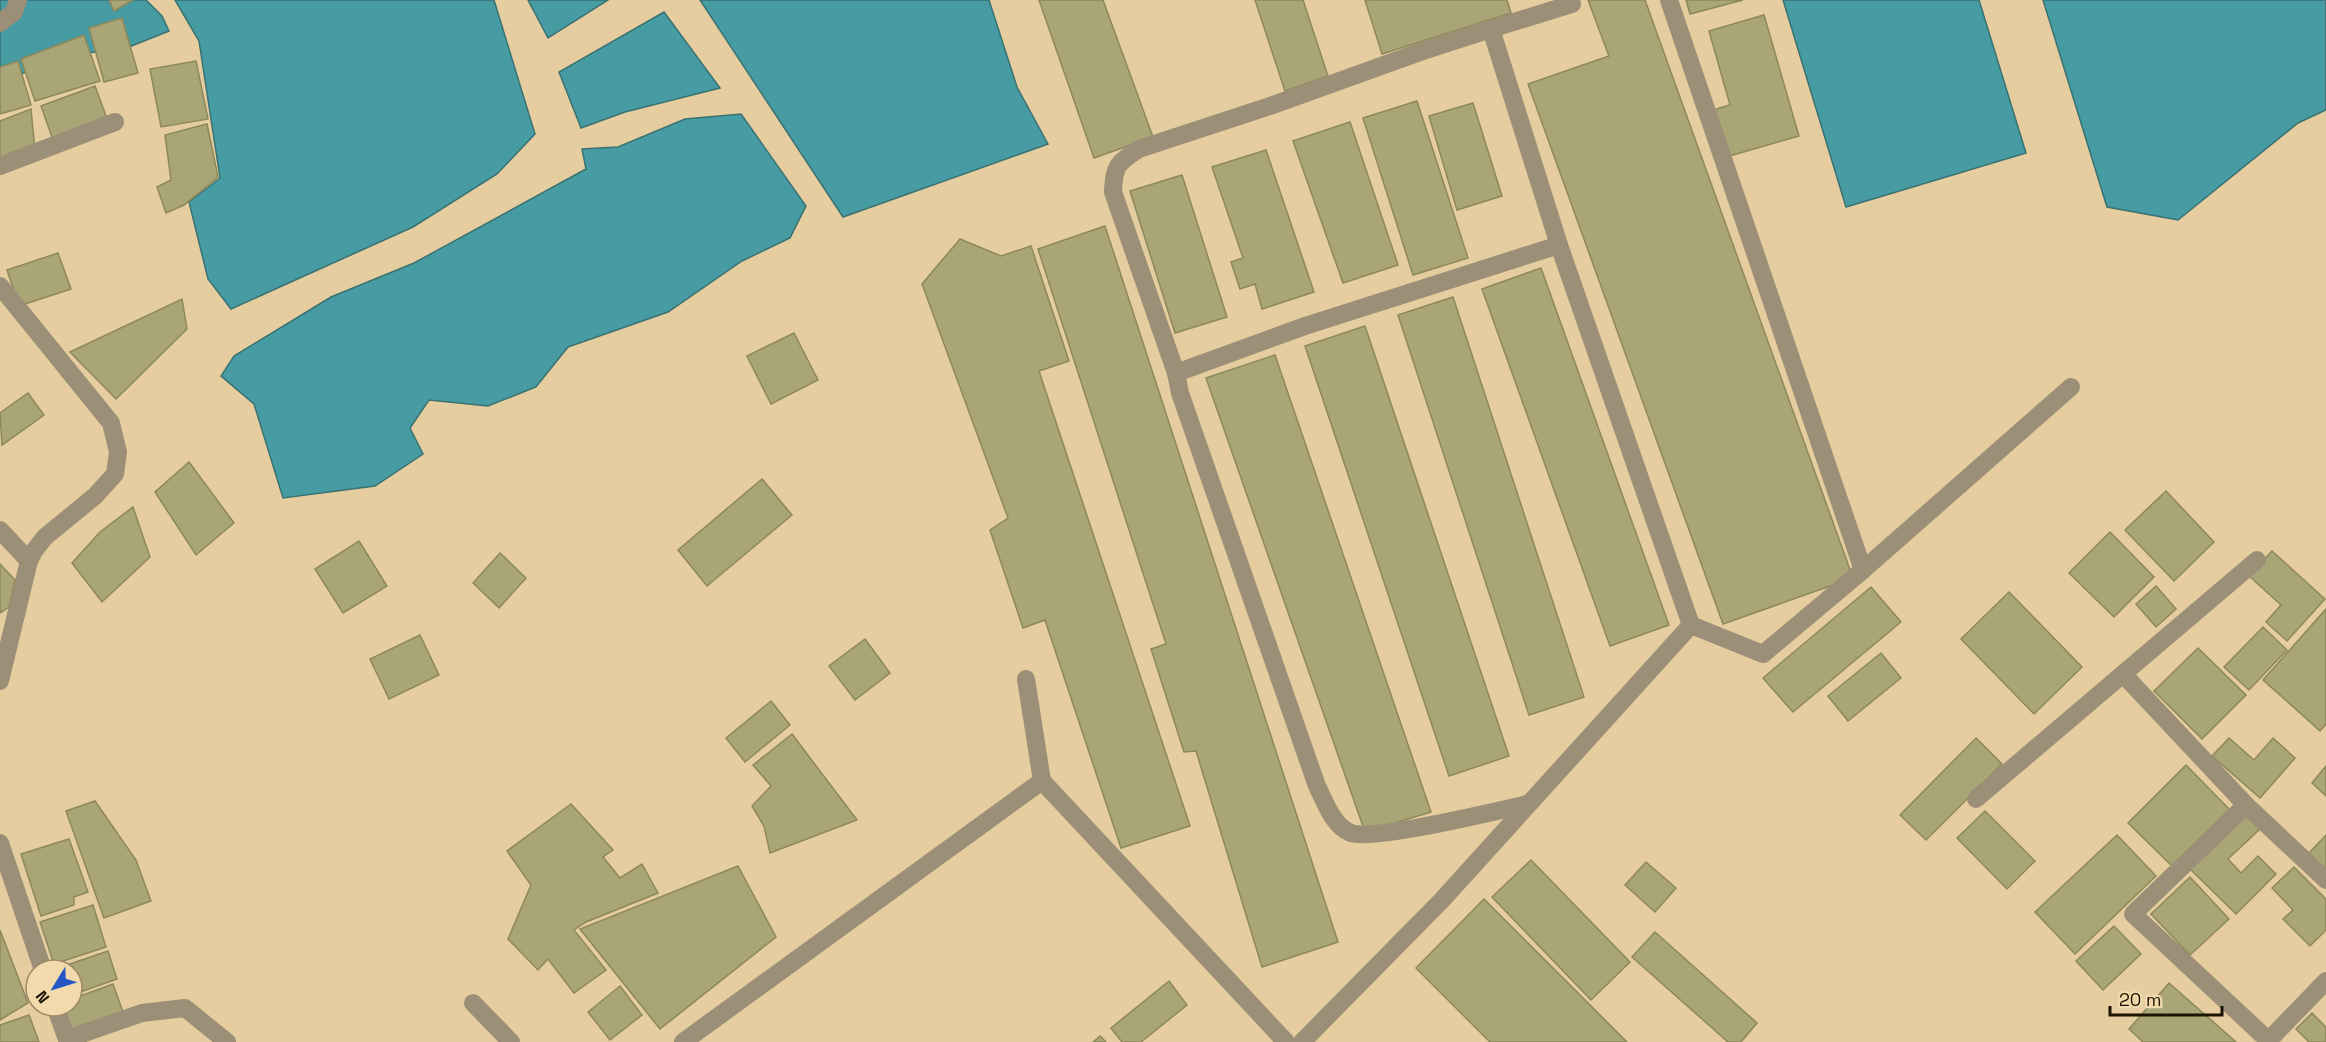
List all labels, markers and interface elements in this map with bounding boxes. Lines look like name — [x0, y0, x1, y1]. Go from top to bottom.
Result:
north arrow — [24, 958, 84, 1018]
scale bar — [2110, 979, 2222, 1017]
text: N — [31, 986, 54, 1008]
text: 20 m — [2119, 988, 2162, 1011]

